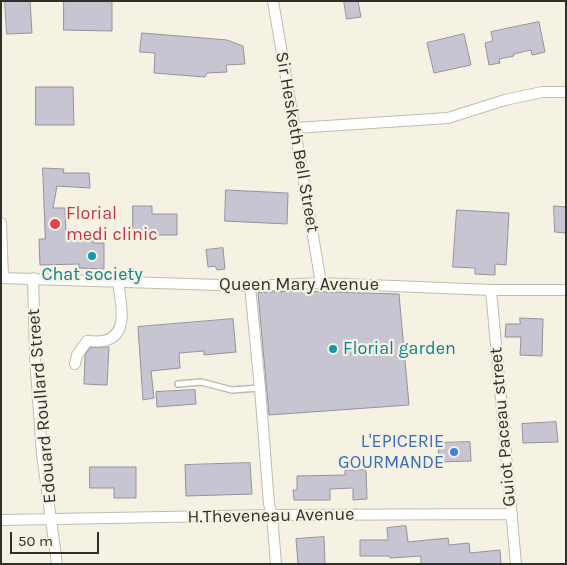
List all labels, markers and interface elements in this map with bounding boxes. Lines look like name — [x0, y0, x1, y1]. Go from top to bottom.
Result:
street label: Sir Hesketh Bell Street — [270, 50, 324, 234]
place label: Florial medi clinic — [66, 203, 158, 245]
marker: Florial medi clinic — [48, 217, 62, 231]
marker: Chat society — [86, 250, 98, 262]
place label: Chat society — [41, 264, 143, 286]
street label: Queen Mary Avenue — [219, 274, 379, 296]
street label: Edouard Roullard Street — [23, 308, 61, 504]
place label: Florial garden — [343, 338, 456, 360]
marker: Florial garden — [327, 343, 339, 355]
street label: Guiot Paceau street — [485, 346, 521, 508]
place label: L'EPICERIE GOURMANDE — [338, 431, 444, 474]
marker: L'EPICERIE GOURMANDE — [448, 446, 460, 458]
street label: H.Theveneau Avenue — [187, 504, 355, 528]
scale bar — [12, 522, 101, 554]
text: 50 m — [18, 532, 53, 550]

